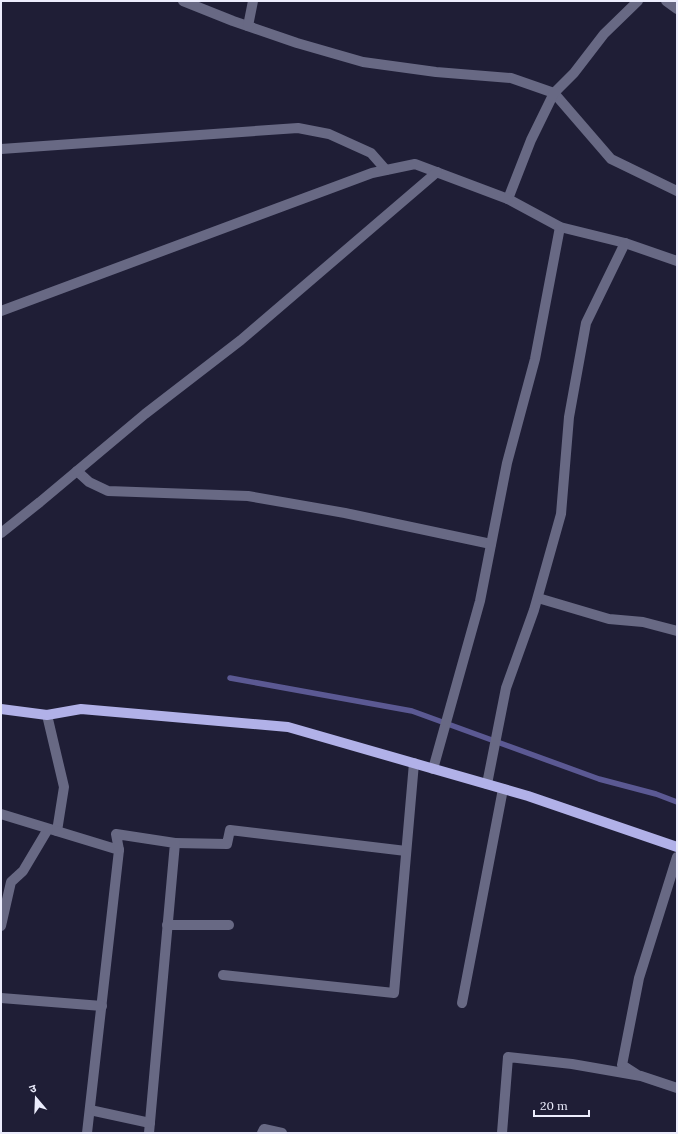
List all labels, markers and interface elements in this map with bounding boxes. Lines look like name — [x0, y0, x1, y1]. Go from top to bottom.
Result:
north arrow — [16, 1078, 56, 1118]
text: उ — [27, 1081, 39, 1096]
scale bar — [534, 1092, 589, 1118]
text: 20 m — [540, 1098, 568, 1113]

